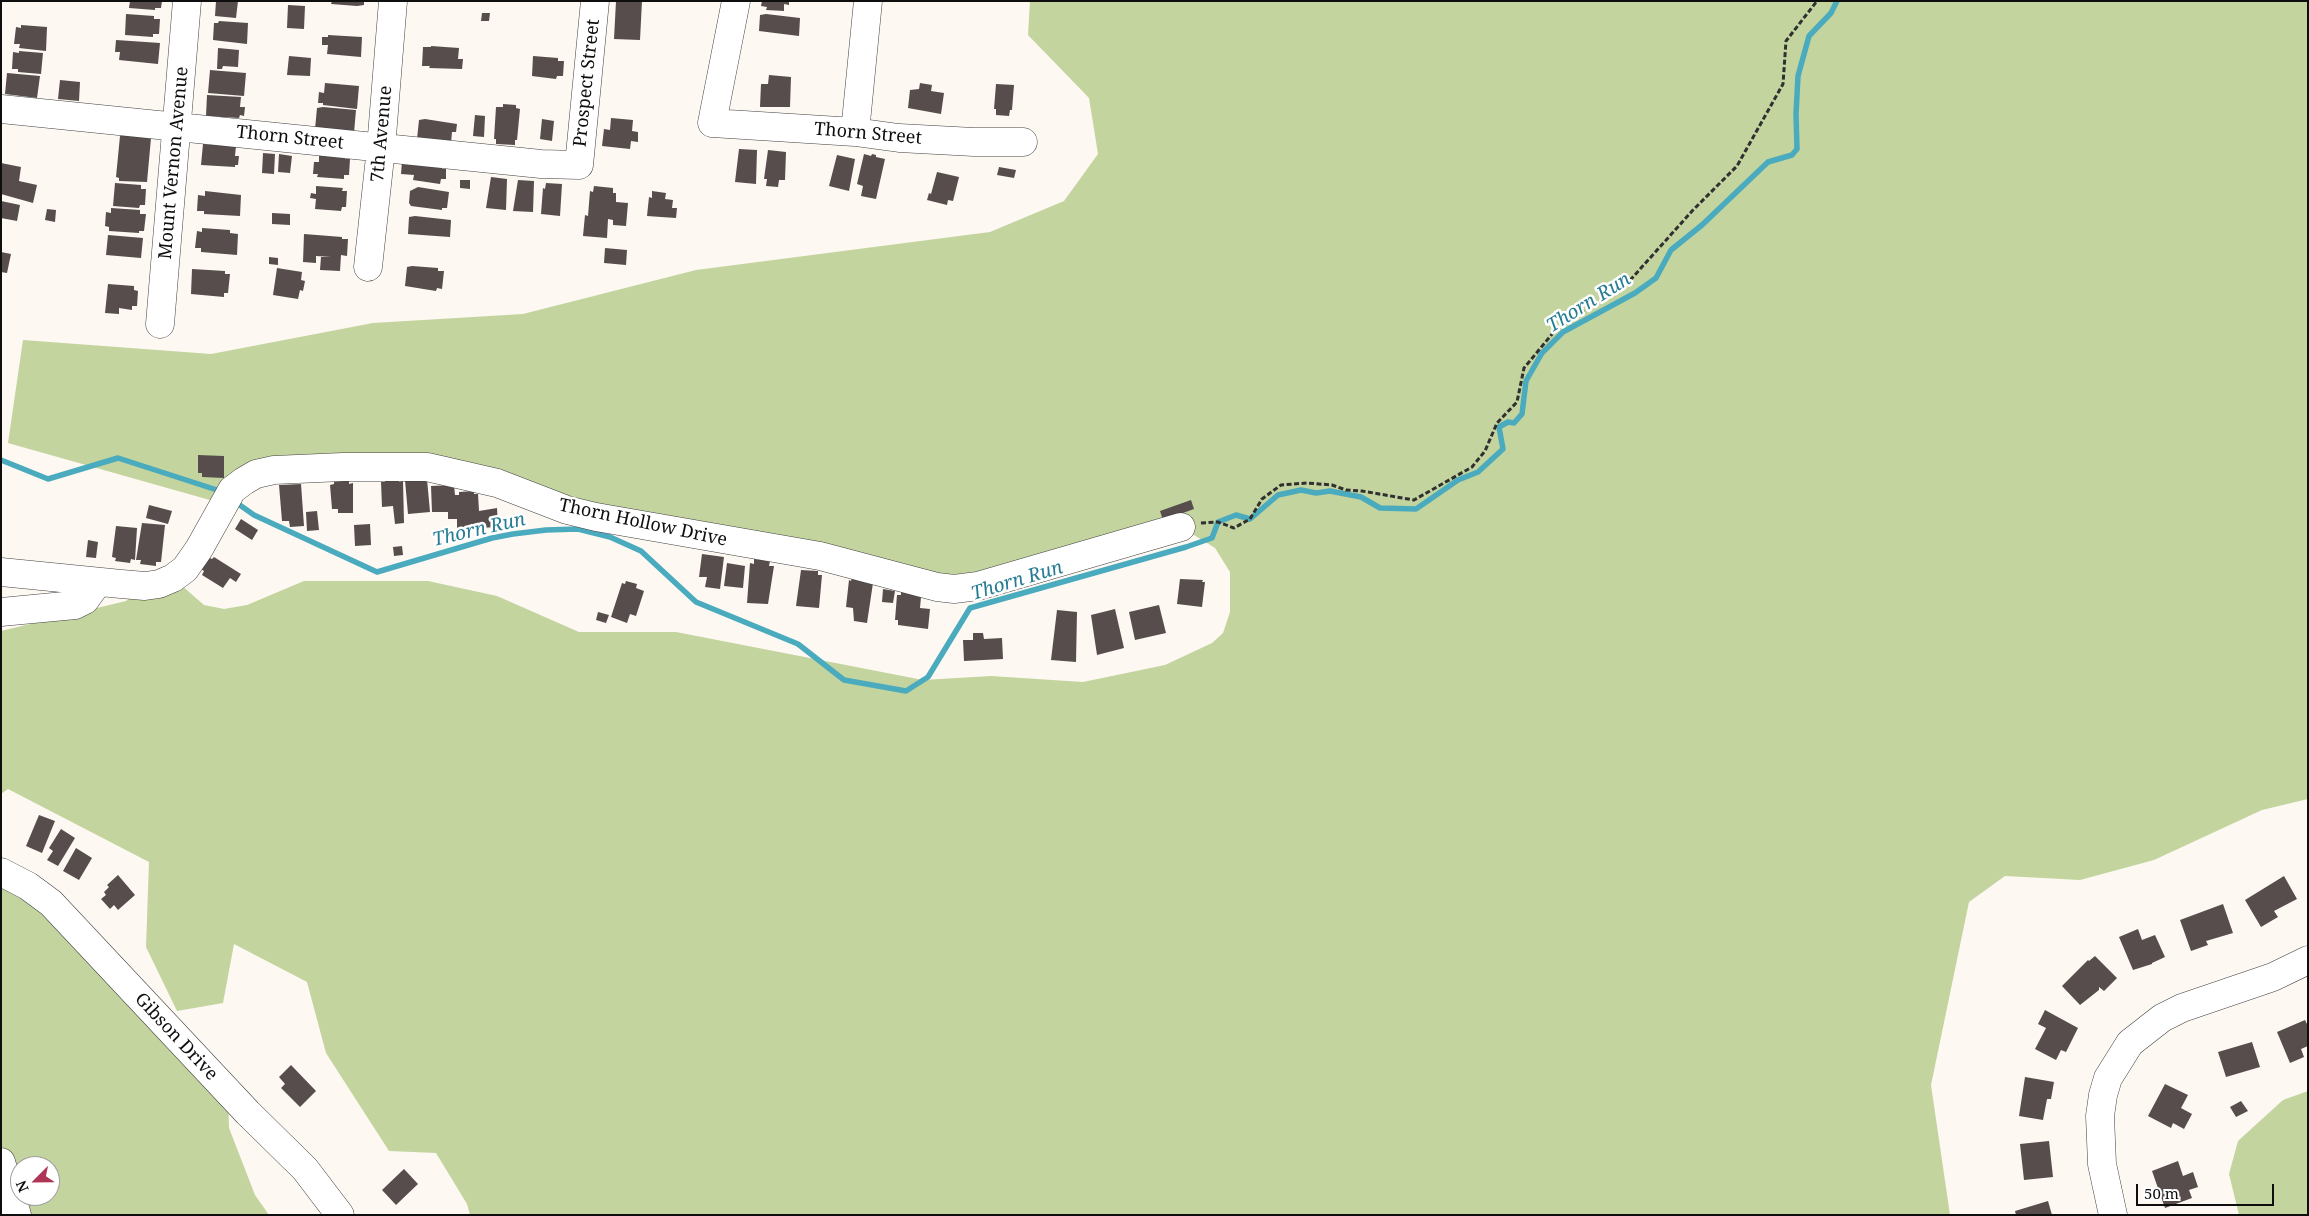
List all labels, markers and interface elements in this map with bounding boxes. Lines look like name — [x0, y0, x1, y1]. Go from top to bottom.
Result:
street label: Prospect Street — [570, 18, 604, 148]
street label: Mount Vernon Avenue — [155, 66, 193, 260]
street label: 7th Avenue — [367, 85, 397, 183]
street label: Thorn Street — [813, 119, 923, 149]
street label: Thorn Street — [235, 122, 345, 154]
water label: Thorn Run — [1543, 268, 1635, 338]
street label: Thorn Hollow Drive — [557, 495, 729, 551]
water label: Thorn Run — [430, 508, 528, 552]
water label: Thorn Run — [968, 556, 1066, 606]
street label: Gibson Drive — [130, 989, 222, 1085]
north arrow — [10, 1156, 60, 1206]
scale bar — [2139, 1174, 2276, 1206]
text: N — [11, 1178, 33, 1195]
text: 50 m — [2144, 1183, 2179, 1203]

